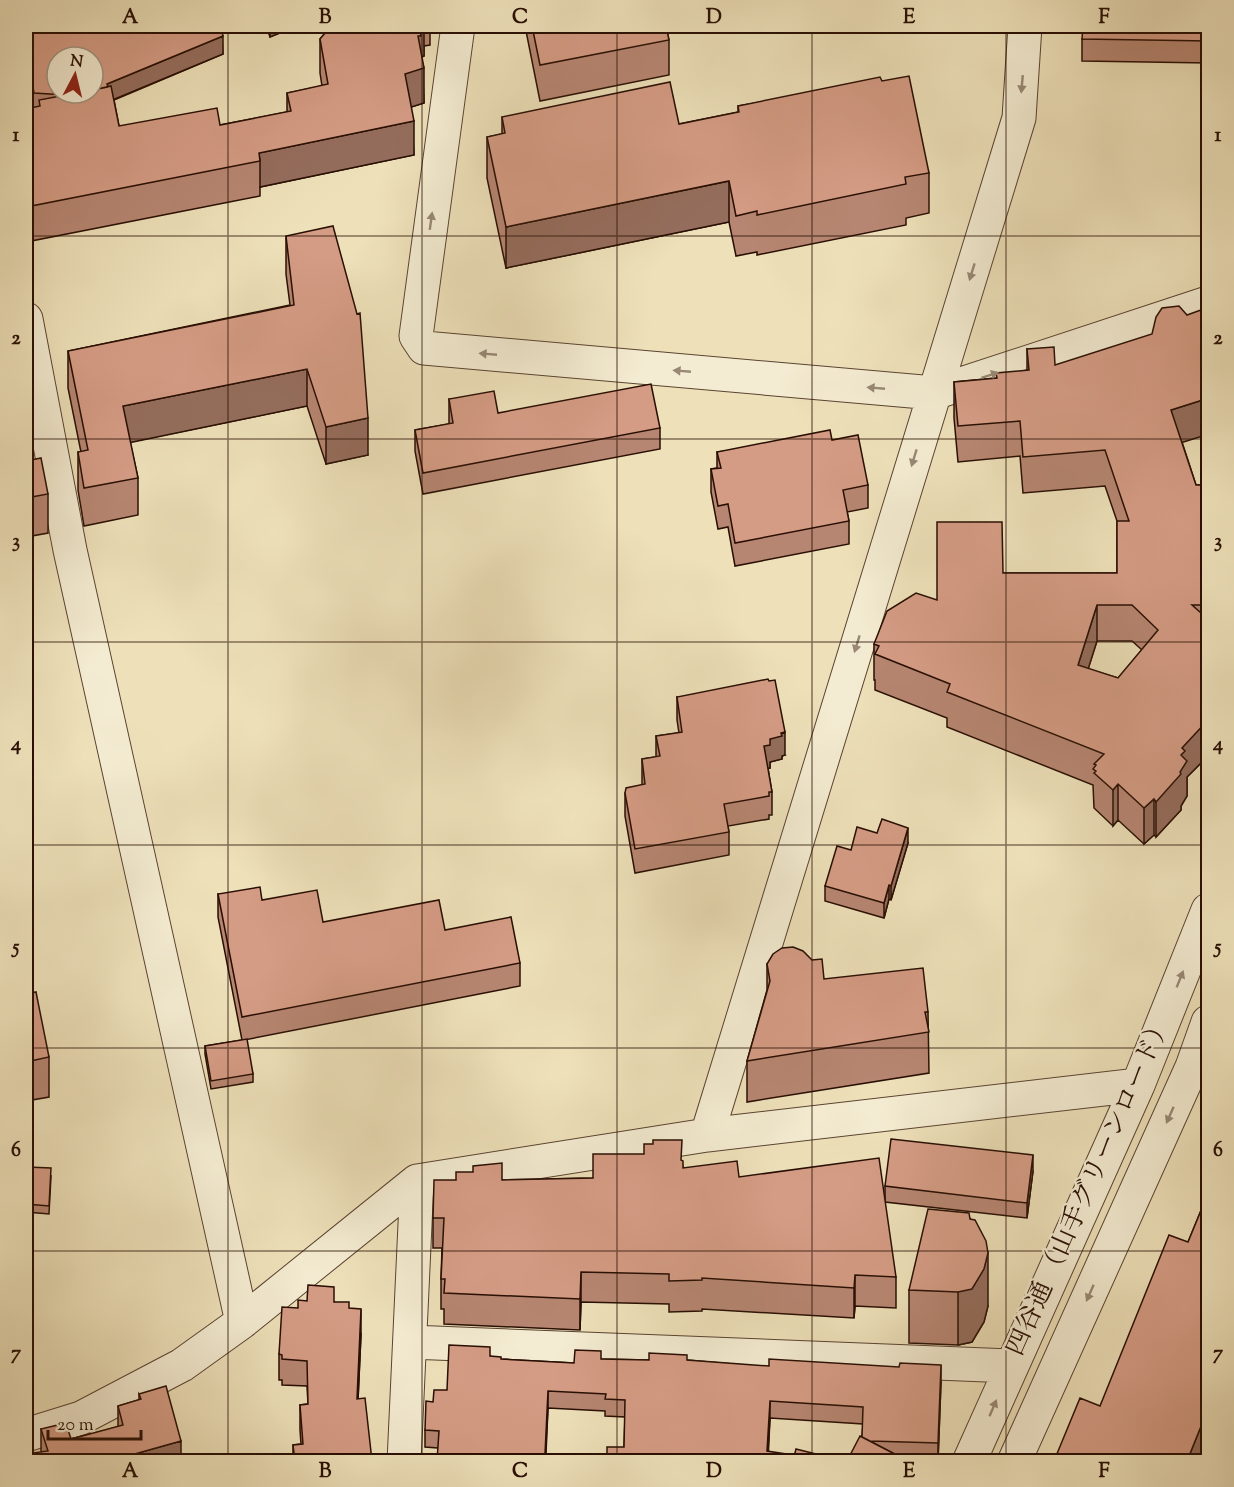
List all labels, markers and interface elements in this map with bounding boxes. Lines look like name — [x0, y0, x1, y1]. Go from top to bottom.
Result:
text: A — [122, 4, 139, 33]
text: B — [319, 4, 332, 33]
text: C — [512, 4, 528, 33]
text: D — [706, 4, 722, 33]
text: E — [903, 4, 916, 33]
text: F — [1098, 4, 1110, 33]
north arrow — [45, 45, 105, 105]
text: N — [69, 50, 84, 75]
one-way arrow — [1017, 74, 1026, 93]
text: 1 — [13, 122, 20, 151]
text: 1 — [1215, 122, 1222, 151]
one-way arrow — [427, 211, 436, 230]
one-way arrow — [967, 263, 976, 281]
text: 2 — [11, 325, 21, 354]
text: 2 — [1213, 325, 1223, 354]
one-way arrow — [478, 349, 497, 358]
one-way arrow — [672, 366, 691, 376]
one-way arrow — [981, 369, 999, 379]
one-way arrow — [867, 383, 886, 393]
one-way arrow — [909, 449, 919, 467]
text: 3 — [12, 528, 20, 557]
text: 3 — [1214, 528, 1222, 557]
one-way arrow — [852, 636, 861, 654]
text: 4 — [10, 731, 21, 760]
text: 4 — [1212, 731, 1223, 760]
text: 5 — [11, 934, 20, 963]
text: 5 — [1213, 934, 1222, 963]
one-way arrow — [1176, 970, 1185, 988]
street label: 四谷通 （山手グリーンロード） — [998, 1010, 1182, 1362]
one-way arrow — [1166, 1106, 1175, 1123]
text: 6 — [11, 1137, 21, 1166]
text: 6 — [1213, 1137, 1223, 1166]
one-way arrow — [1085, 1284, 1095, 1302]
text: 7 — [11, 1340, 22, 1369]
text: 7 — [1213, 1340, 1224, 1369]
one-way arrow — [988, 1398, 998, 1416]
scale bar — [48, 1403, 141, 1441]
text: 20 m — [57, 1413, 94, 1439]
text: A — [122, 1458, 139, 1487]
text: B — [319, 1458, 332, 1487]
text: C — [512, 1458, 528, 1487]
text: D — [706, 1458, 722, 1487]
text: E — [903, 1458, 916, 1487]
text: F — [1098, 1458, 1110, 1487]

